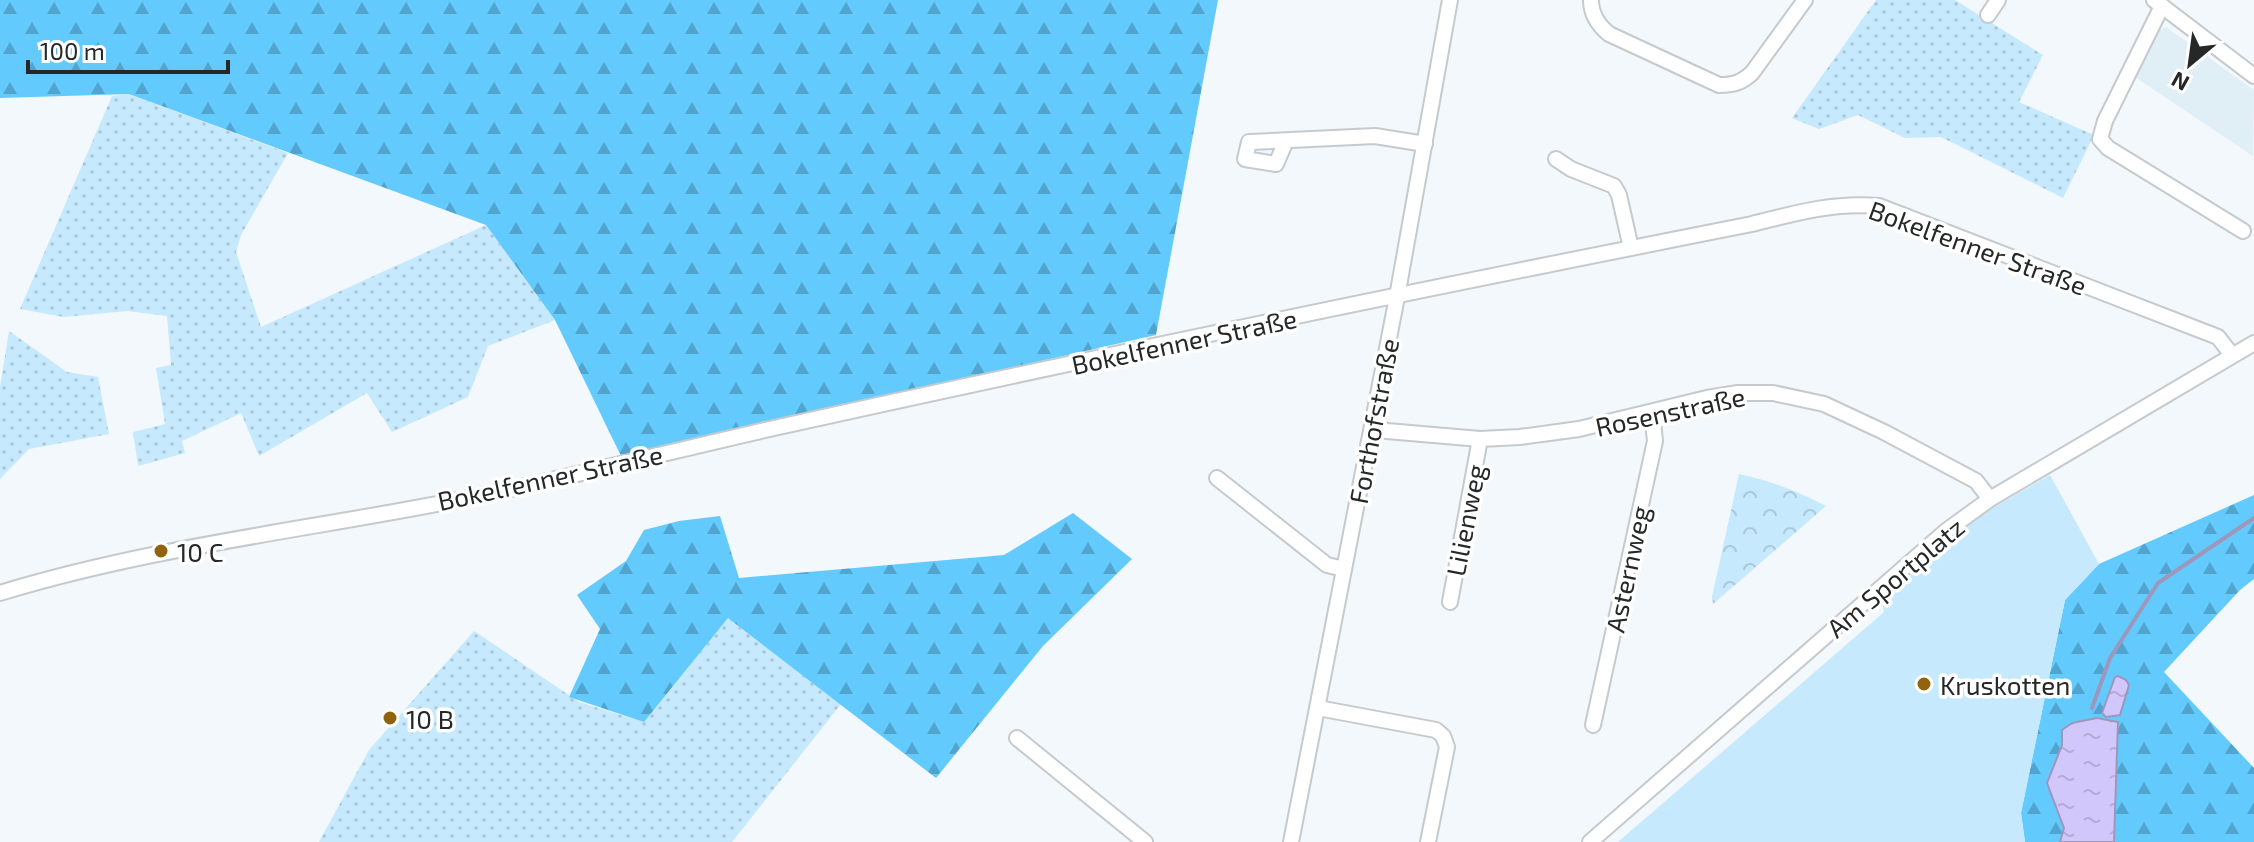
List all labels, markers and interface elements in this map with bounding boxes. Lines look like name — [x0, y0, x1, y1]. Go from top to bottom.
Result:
scale bar — [28, 24, 228, 74]
north arrow — [2150, 24, 2230, 104]
text: 100 m — [40, 36, 105, 65]
text: N — [2167, 67, 2193, 98]
street label: Bokelfenner Straße — [1865, 193, 2091, 301]
street label: Bokelfenner Straße — [1069, 302, 1299, 380]
street label: Forthofstraße — [1342, 336, 1404, 506]
street label: Rosenstraße — [1592, 380, 1748, 442]
street label: Bokelfenner Straße — [435, 438, 665, 516]
street label: Lilienweg — [1439, 462, 1491, 578]
street label: Asternweg — [1598, 503, 1656, 635]
street label: Am Sportplatz — [1820, 511, 1970, 643]
place label: 10 C — [177, 536, 224, 567]
marker: 10 C — [152, 542, 170, 560]
place label: Kruskotten — [1940, 669, 2070, 700]
marker: Kruskotten — [1915, 675, 1933, 693]
place label: 10 B — [406, 703, 454, 734]
marker: 10 B — [381, 709, 399, 727]

